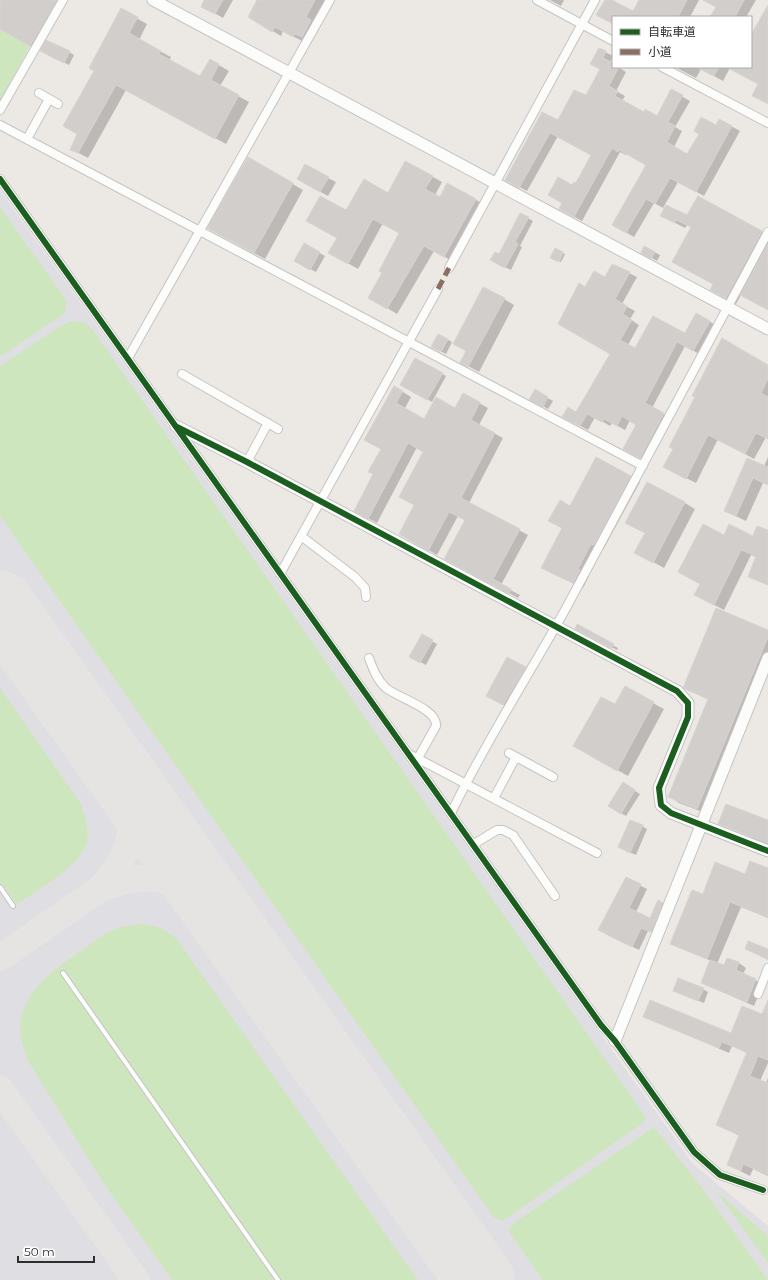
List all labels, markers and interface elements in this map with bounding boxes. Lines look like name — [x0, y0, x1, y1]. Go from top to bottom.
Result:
legend — [612, 16, 752, 68]
text: 自転車道 — [648, 24, 696, 39]
text: 小道 — [648, 44, 672, 59]
scale bar — [18, 1238, 94, 1264]
text: 50 m — [24, 1244, 55, 1259]

